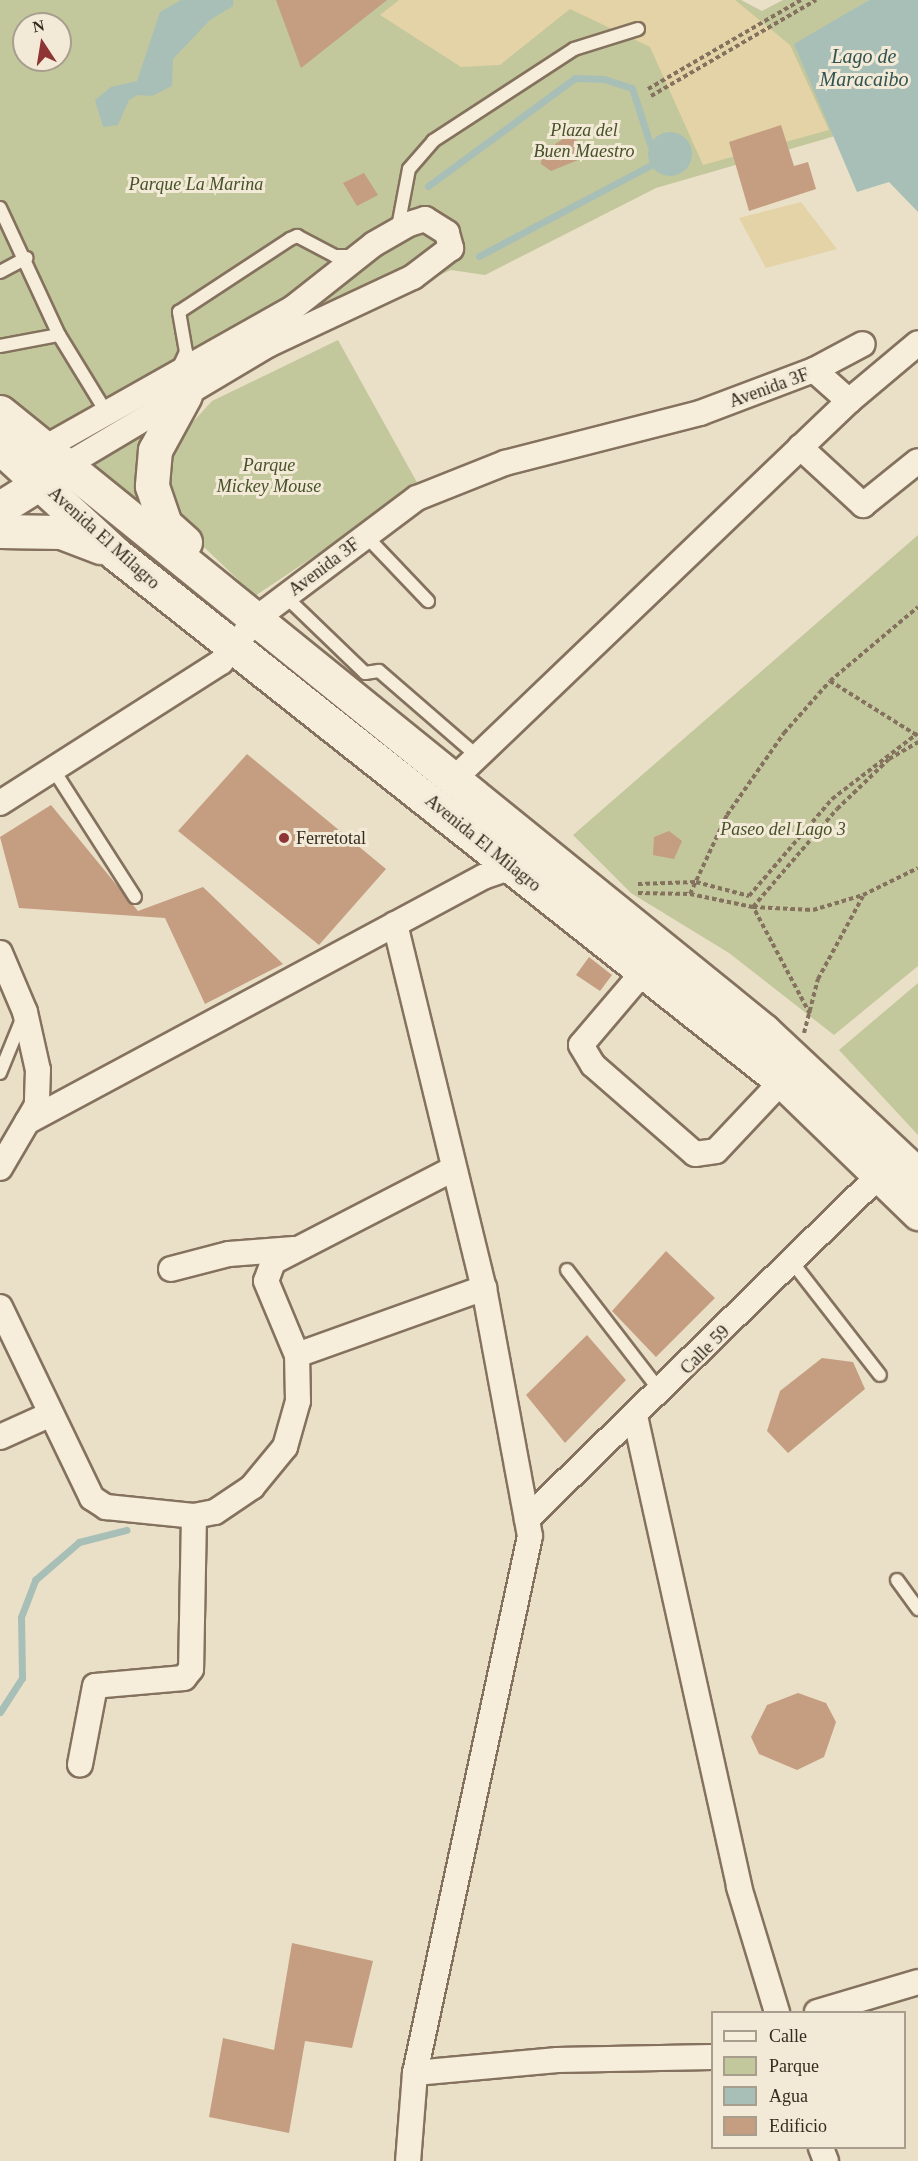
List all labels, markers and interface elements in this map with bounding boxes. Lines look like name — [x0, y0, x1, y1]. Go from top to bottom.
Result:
north arrow — [12, 12, 72, 72]
text: N — [31, 16, 46, 35]
water label: Lago de Maracaibo — [820, 44, 908, 91]
park label: Plaza del Buen Maestro — [534, 120, 634, 162]
park label: Parque La Marina — [129, 173, 263, 195]
street label: Avenida 3F — [726, 364, 812, 412]
park label: Parque Mickey Mouse — [217, 455, 321, 498]
street label: Avenida El Milagro — [44, 482, 164, 594]
street label: Avenida 3F — [284, 533, 364, 601]
street label: Avenida El Milagro — [421, 790, 545, 896]
park label: Paseo del Lago 3 — [720, 818, 846, 840]
place label: Ferretotal — [296, 827, 366, 849]
marker: Ferretotal — [277, 831, 291, 845]
street label: Calle 59 — [676, 1321, 734, 1379]
legend — [711, 2011, 906, 2149]
text: Calle — [769, 2026, 807, 2046]
text: Parque — [769, 2056, 819, 2076]
text: Agua — [769, 2086, 808, 2106]
text: Edificio — [769, 2116, 827, 2136]

